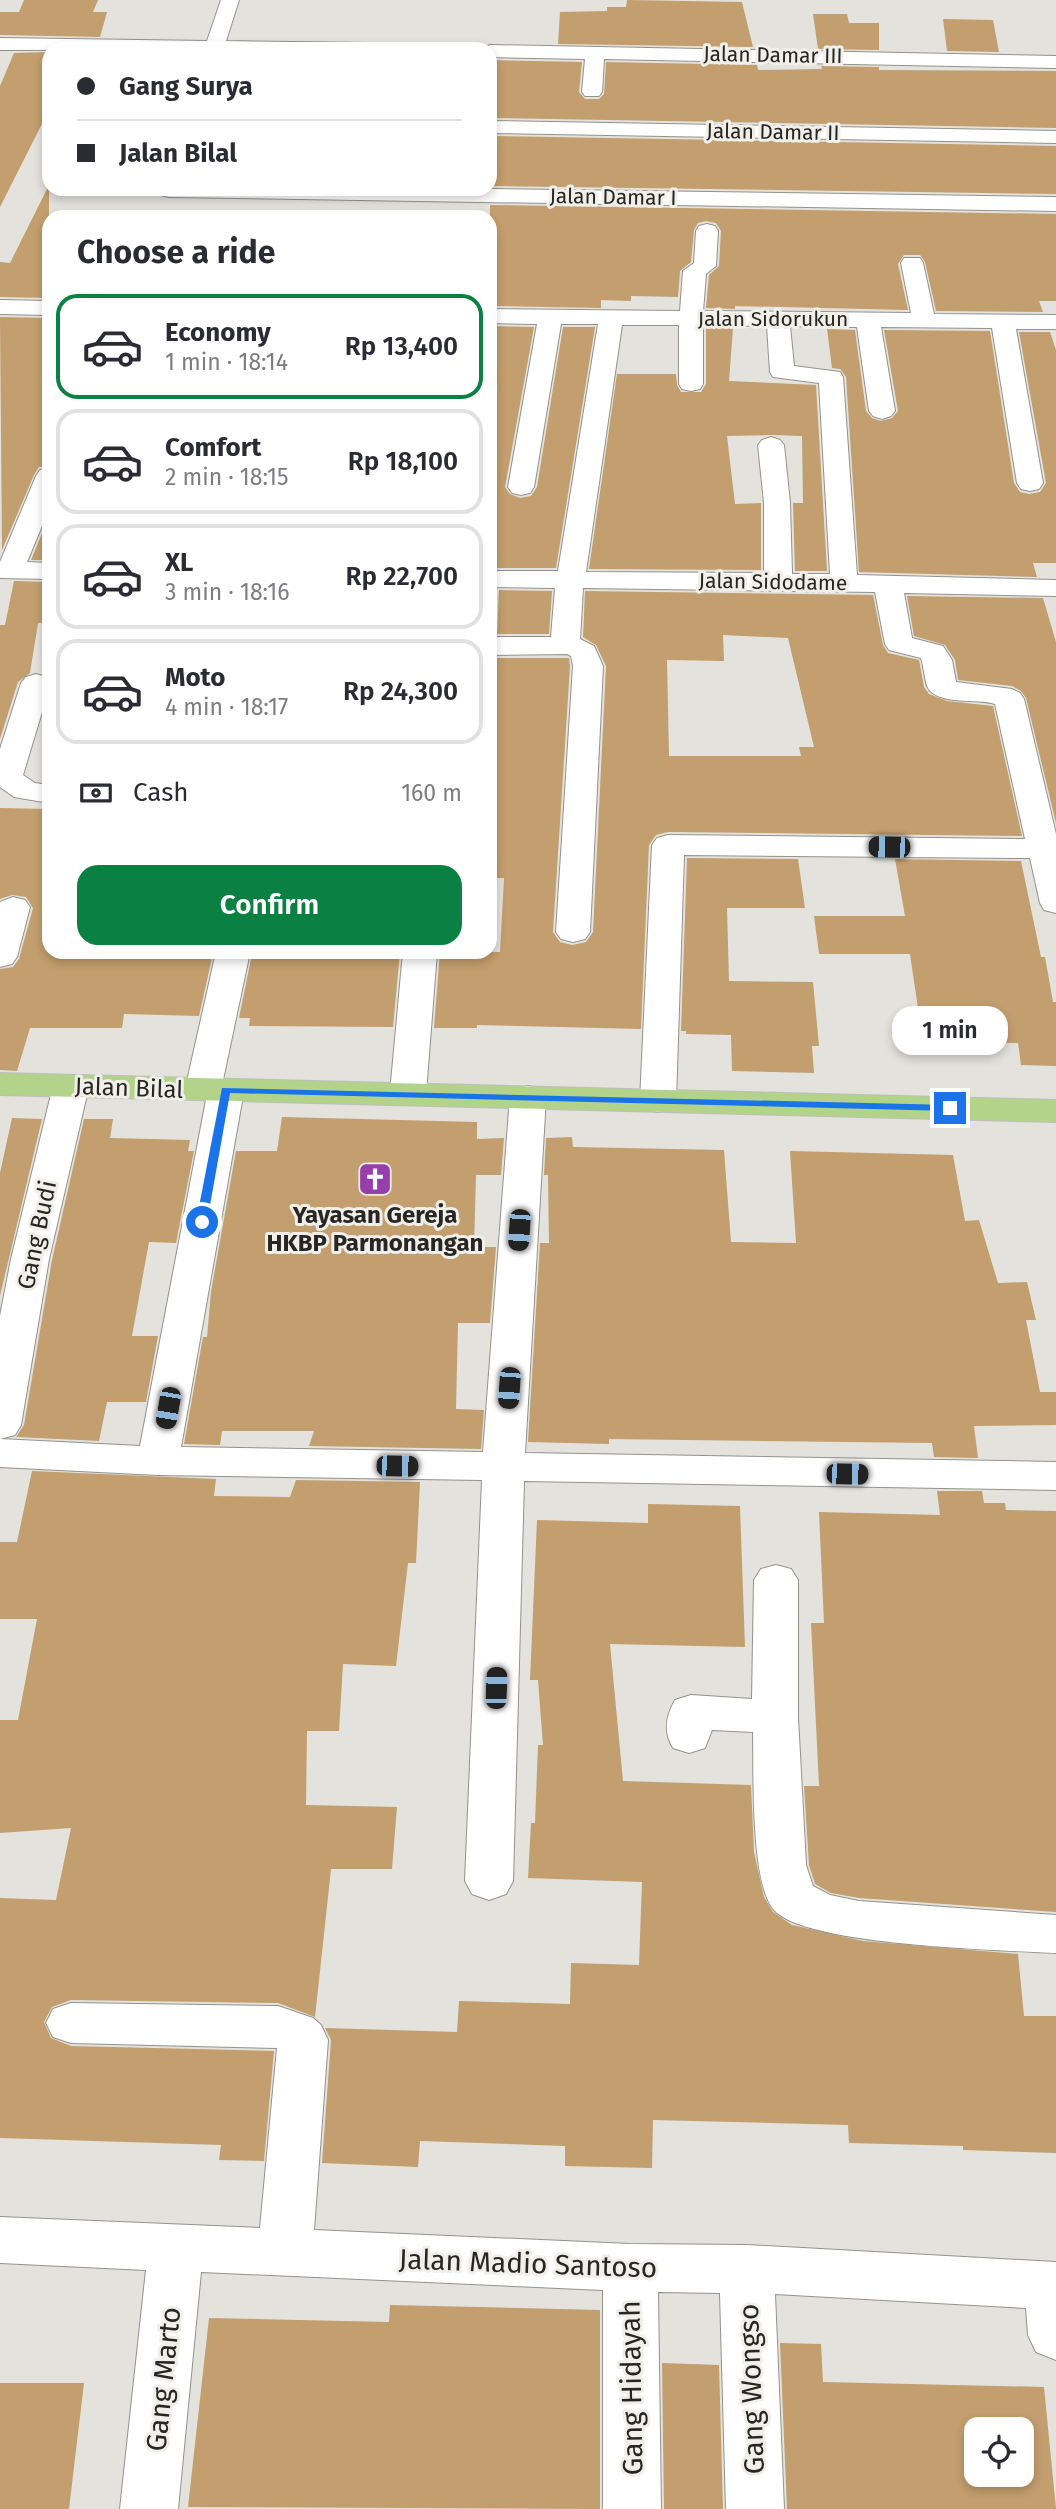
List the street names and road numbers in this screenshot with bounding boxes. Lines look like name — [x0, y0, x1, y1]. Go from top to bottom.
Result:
street label: Jalan Damar III — [703, 41, 843, 69]
street label: Jalan Damar II — [706, 118, 840, 146]
street label: Jalan Damar I — [549, 183, 677, 211]
street label: Jalan Sidorukun — [698, 306, 848, 332]
street label: Jalan Sidodame — [698, 568, 848, 596]
street label: Jalan Bilal — [74, 1072, 184, 1104]
street label: Gang Budi — [12, 1178, 62, 1292]
street label: Jalan Madio Santoso — [398, 2243, 658, 2284]
street label: Gang Hidayah — [613, 2300, 650, 2476]
street label: Gang Wongso — [732, 2303, 771, 2475]
street label: Gang Marto — [140, 2305, 187, 2453]

